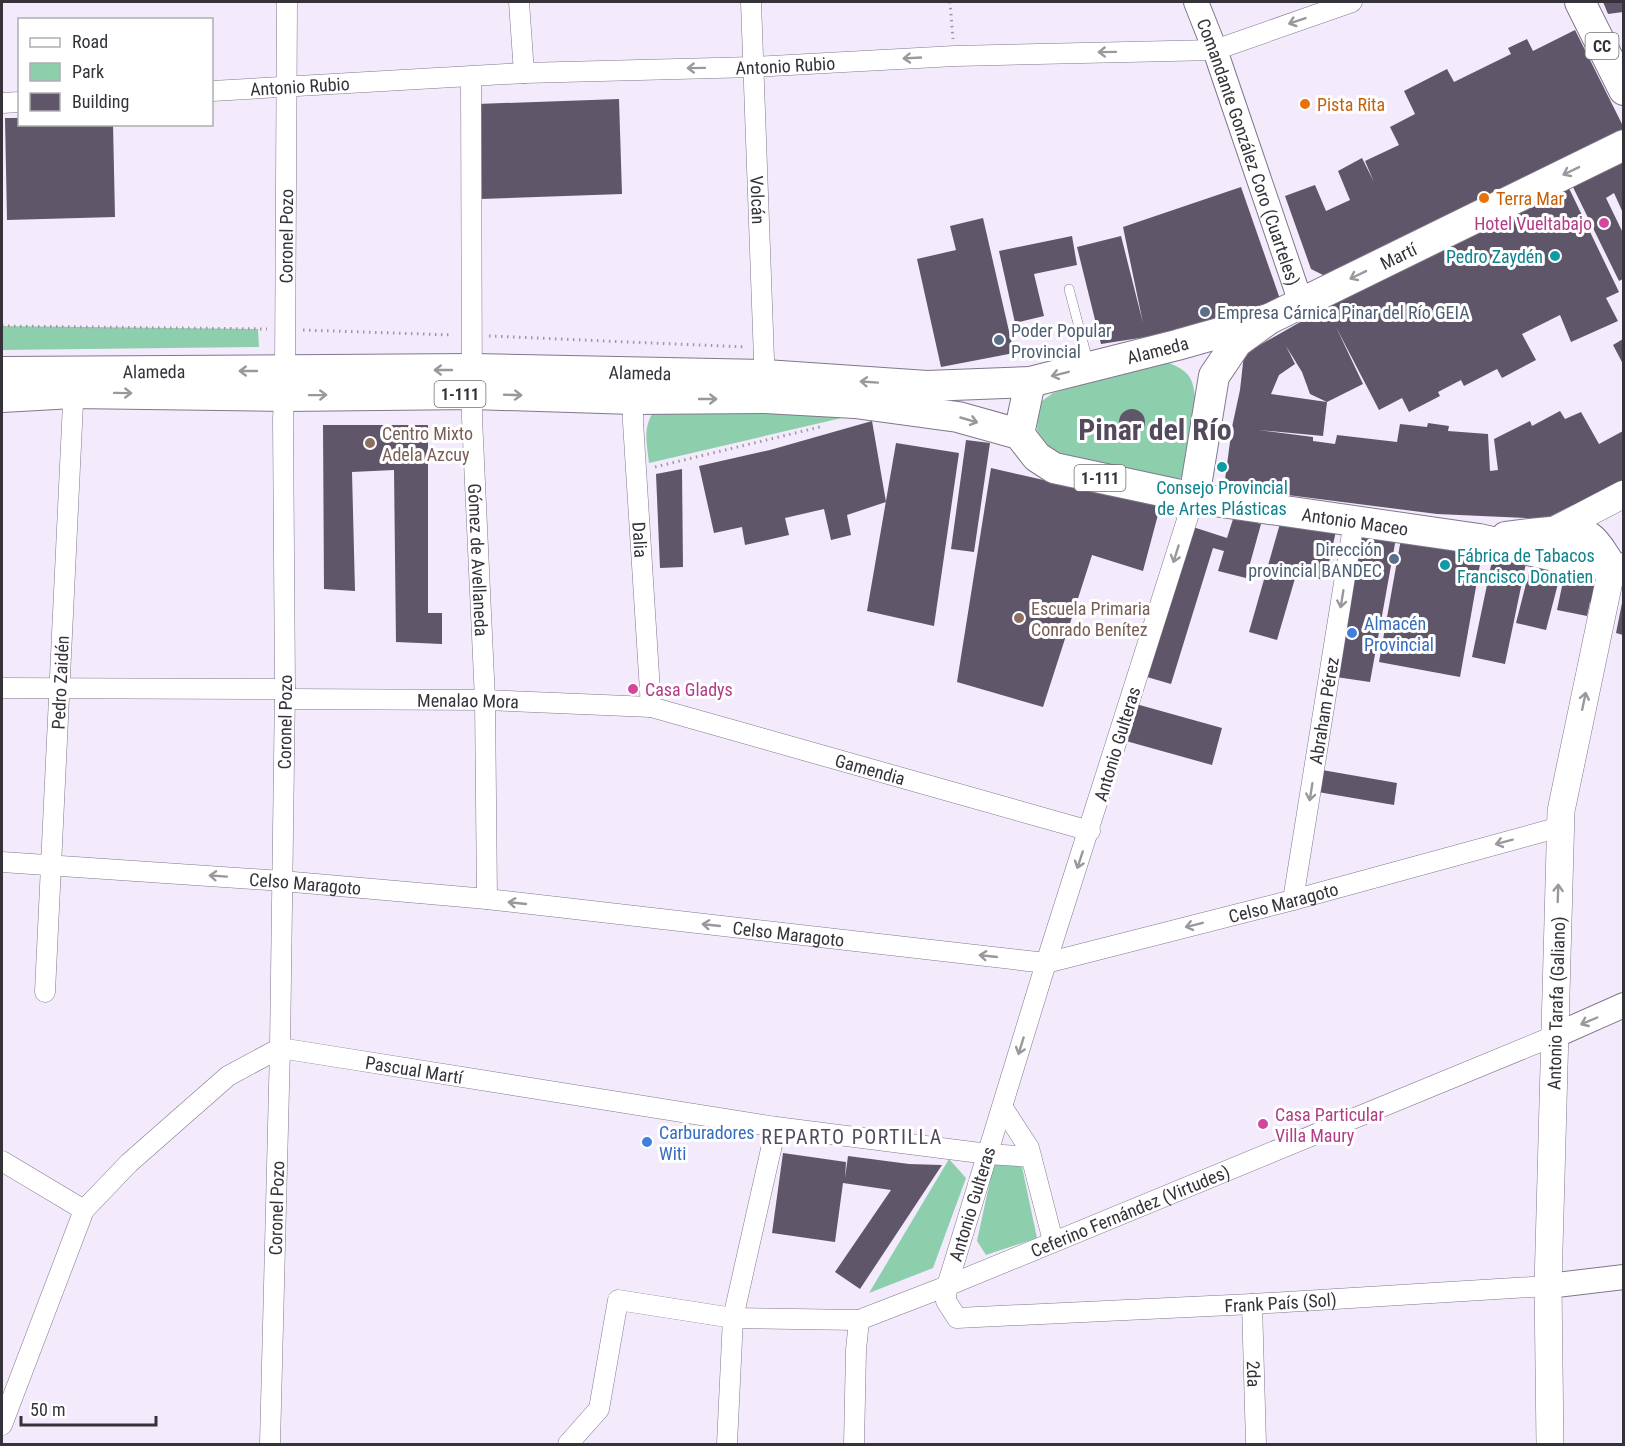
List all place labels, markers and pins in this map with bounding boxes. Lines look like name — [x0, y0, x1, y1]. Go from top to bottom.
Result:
place label: Pista Rita — [1317, 94, 1385, 115]
marker: Pista Rita — [1298, 97, 1312, 111]
place label: Terra Mar — [1496, 188, 1565, 209]
marker: Terra Mar — [1477, 191, 1491, 205]
place label: Hotel Vueltabajo — [1474, 213, 1592, 234]
marker: Hotel Vueltabajo — [1597, 216, 1611, 230]
place label: Pedro Zaydén — [1446, 246, 1543, 267]
marker: Pedro Zaydén — [1548, 249, 1562, 263]
place label: Empresa Cárnica Pinar del Río GEIA — [1217, 302, 1470, 323]
marker: Empresa Cárnica Pinar del Río GEIA — [1198, 305, 1212, 319]
place label: Poder Popular Provincial — [1011, 320, 1112, 362]
marker: Poder Popular Provincial — [992, 333, 1006, 347]
place label: Centro Mixto Adela Azcuy — [382, 423, 473, 465]
marker: Centro Mixto Adela Azcuy — [363, 436, 377, 450]
marker: Consejo Provincial de Artes Plásticas — [1215, 460, 1229, 474]
place label: Consejo Provincial de Artes Plásticas — [1156, 477, 1288, 519]
place label: Dirección provincial BANDEC — [1248, 539, 1382, 581]
place label: Fábrica de Tabacos Francisco Donatien — [1457, 545, 1595, 587]
marker: Dirección provincial BANDEC — [1387, 552, 1401, 566]
marker: Fábrica de Tabacos Francisco Donatien — [1438, 558, 1452, 572]
place label: Escuela Primaria Conrado Benítez — [1031, 598, 1151, 640]
marker: Escuela Primaria Conrado Benítez — [1012, 611, 1026, 625]
place label: Almacén Provincial — [1364, 613, 1434, 655]
marker: Almacén Provincial — [1345, 626, 1359, 640]
place label: Casa Gladys — [645, 679, 733, 700]
marker: Casa Gladys — [626, 682, 640, 696]
place label: Casa Particular Villa Maury — [1275, 1104, 1384, 1146]
marker: Casa Particular Villa Maury — [1256, 1117, 1270, 1131]
place label: Carburadores Witi — [659, 1122, 755, 1164]
marker: Carburadores Witi — [640, 1135, 654, 1149]

